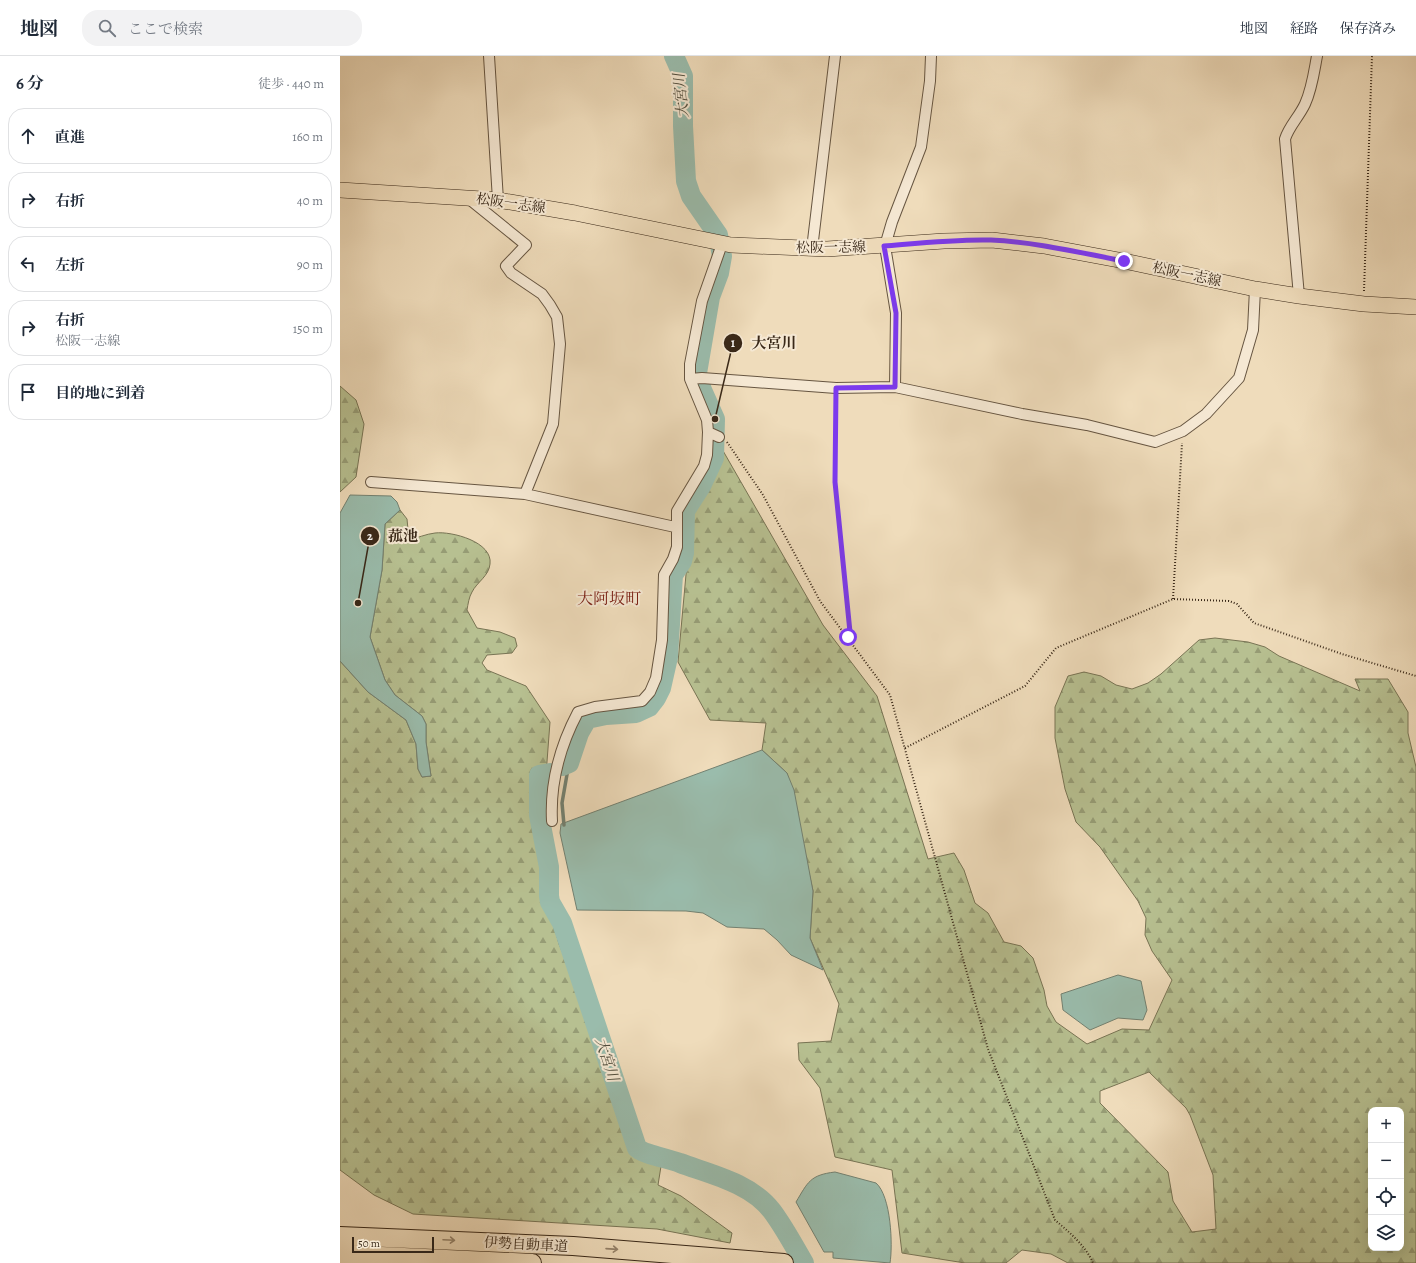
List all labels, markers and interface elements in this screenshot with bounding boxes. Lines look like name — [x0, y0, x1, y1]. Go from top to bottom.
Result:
search box — [82, 10, 362, 46]
text: 地図 — [20, 16, 58, 42]
icon: search — [96, 17, 118, 39]
text: ここで検索 — [128, 19, 203, 39]
text: 地図 — [1240, 19, 1268, 38]
text: 経路 — [1290, 19, 1318, 38]
text: 保存済み — [1340, 19, 1396, 38]
water label: 大宮川 — [668, 71, 693, 119]
text: 6 分 — [16, 72, 44, 95]
text: 徒歩 · 440 m — [258, 75, 324, 92]
icon: ahead — [17, 125, 39, 147]
text: 直進 — [55, 127, 85, 147]
text: 160 m — [292, 128, 323, 145]
icon: right — [17, 189, 39, 211]
street label: 松阪一志線 — [475, 189, 547, 218]
text: 右折 — [55, 191, 85, 211]
text: 40 m — [297, 192, 323, 209]
street label: 松阪一志線 — [796, 237, 866, 258]
route end — [1115, 252, 1133, 270]
icon: left — [17, 253, 39, 275]
text: 左折 — [55, 255, 85, 275]
text: 90 m — [297, 256, 323, 273]
street label: 松阪一志線 — [1151, 258, 1223, 291]
text: 右折 — [55, 310, 85, 330]
icon: right — [17, 317, 39, 339]
text: 150 m — [293, 320, 323, 337]
callout: 大宮川 — [723, 330, 804, 357]
text: 松阪一志線 — [55, 332, 120, 349]
text: 大宮川 — [751, 333, 797, 353]
text: 1 — [731, 335, 736, 351]
icon: arrive — [17, 381, 39, 403]
text: 目的地に到着 — [55, 383, 145, 403]
callout: 菰池 — [360, 523, 426, 550]
text: 菰池 — [388, 526, 418, 546]
text: 2 — [367, 528, 373, 544]
district label: 大阿坂町 — [577, 588, 641, 610]
route start — [839, 628, 857, 646]
water label: 大宮川 — [591, 1035, 624, 1085]
map controls — [1368, 1107, 1404, 1251]
button: + — [1368, 1107, 1404, 1143]
button: − — [1368, 1143, 1404, 1179]
button: locate — [1368, 1179, 1404, 1215]
button: layers — [1368, 1215, 1404, 1251]
street label: 伊勢自動車道 — [484, 1233, 568, 1256]
scale bar — [352, 1235, 434, 1254]
text: 50 m — [358, 1236, 380, 1251]
one-way arrow — [442, 1236, 455, 1243]
one-way arrow — [605, 1245, 618, 1252]

